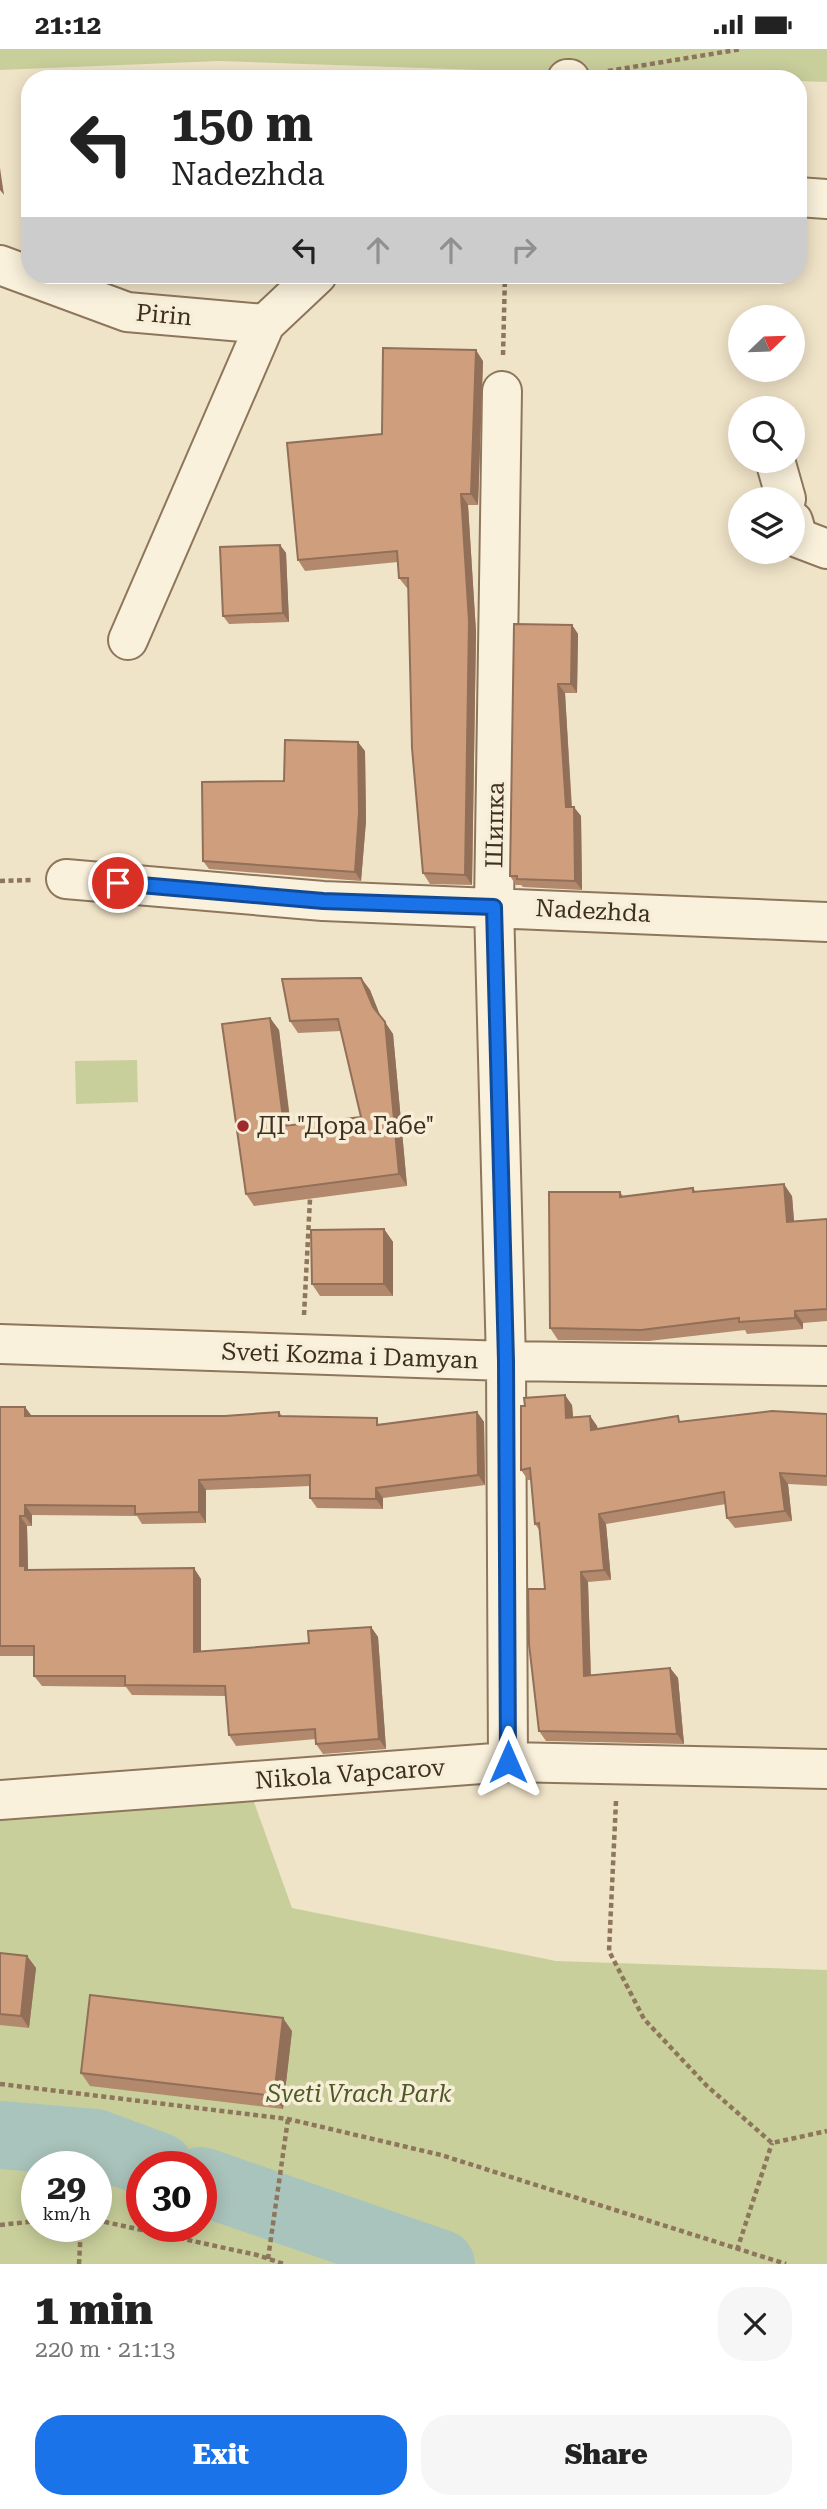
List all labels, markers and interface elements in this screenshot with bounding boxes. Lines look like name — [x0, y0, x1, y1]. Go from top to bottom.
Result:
text: 21:12 — [35, 10, 101, 40]
text: 150 m — [171, 96, 313, 153]
icon: left — [56, 98, 147, 189]
text: Nadezhda — [171, 155, 325, 193]
icon: left — [286, 231, 324, 269]
icon: ahead — [359, 231, 397, 269]
icon: ahead — [432, 231, 470, 269]
icon: right — [505, 231, 543, 269]
street label: Pirin — [135, 299, 193, 331]
north arrow — [728, 305, 805, 381]
map controls — [728, 305, 805, 564]
button: search — [728, 396, 805, 473]
button: layers — [728, 487, 805, 564]
street label: Шипка — [480, 782, 510, 868]
pin — [88, 853, 148, 913]
icon: arrive — [99, 864, 137, 902]
street label: Nadezhda — [535, 894, 651, 928]
place label: ДГ "Дора Габе" — [257, 1112, 434, 1140]
marker: ДГ "Дора Габе" — [235, 1118, 251, 1134]
street label: Sveti Kozma i Damyan — [221, 1338, 479, 1374]
position arrow — [471, 1725, 545, 1799]
street label: Nikola Vapcarov — [254, 1753, 446, 1795]
park label: Sveti Vrach Park — [265, 2080, 452, 2108]
speed limit sign: 30 — [126, 2151, 217, 2242]
text: 29 — [47, 2167, 86, 2208]
text: km/h — [42, 2203, 91, 2224]
text: 1 min — [35, 2285, 153, 2334]
button: close — [718, 2287, 792, 2361]
text: 220 m · 21:13 — [35, 2336, 175, 2363]
button: Exit — [35, 2415, 407, 2495]
button: Share — [421, 2415, 792, 2495]

